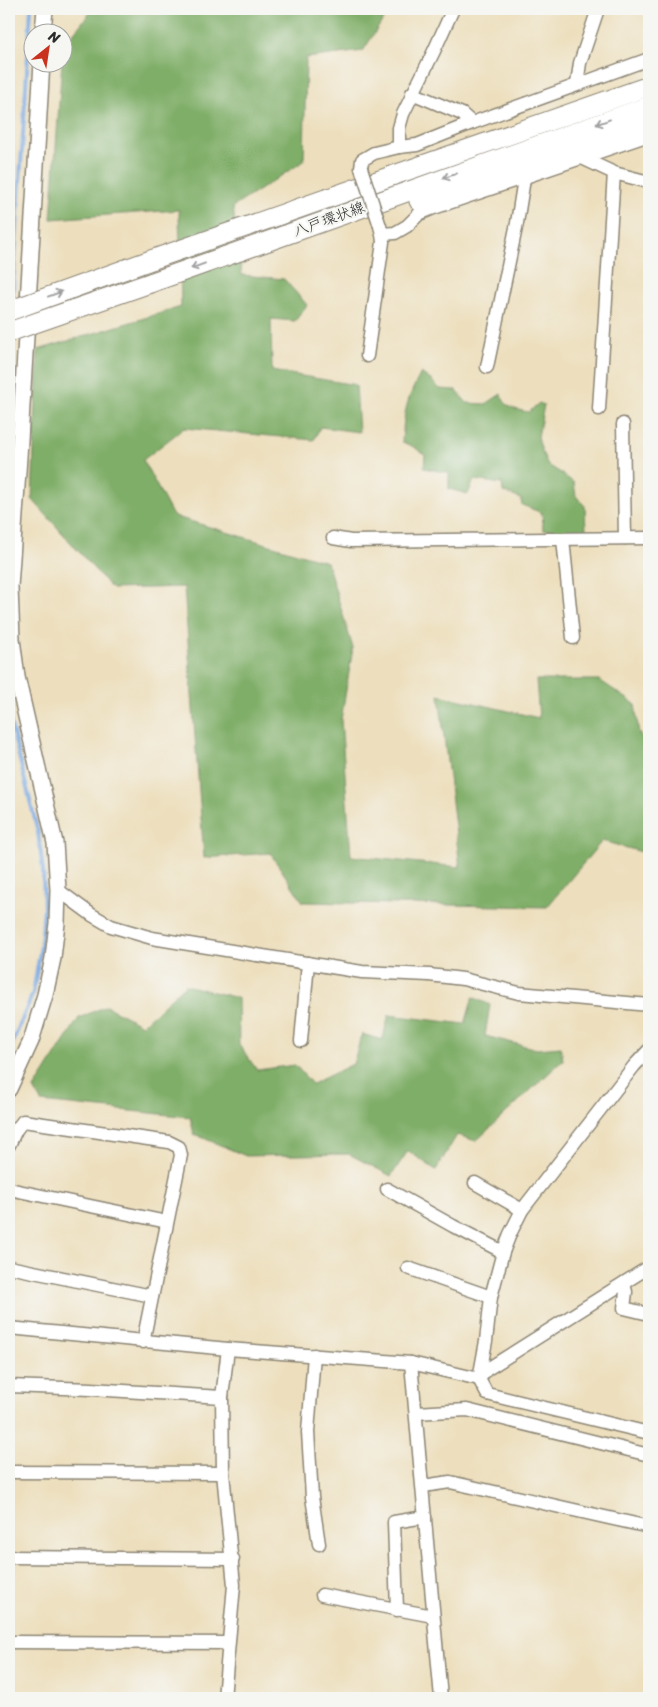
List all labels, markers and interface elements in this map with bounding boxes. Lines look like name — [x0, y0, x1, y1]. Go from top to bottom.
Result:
north arrow — [22, 22, 72, 72]
text: N — [43, 23, 65, 51]
one-way arrow — [596, 118, 611, 127]
one-way arrow — [443, 172, 458, 181]
street label: 八戸環状線 — [289, 194, 369, 244]
one-way arrow — [191, 262, 206, 271]
one-way arrow — [46, 289, 62, 298]

